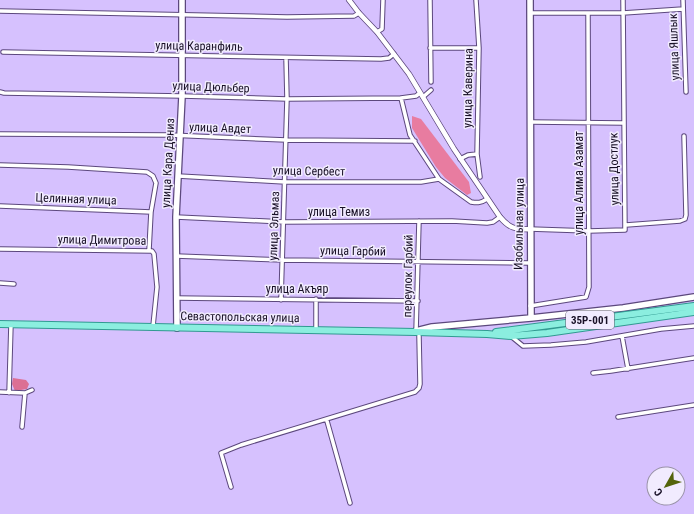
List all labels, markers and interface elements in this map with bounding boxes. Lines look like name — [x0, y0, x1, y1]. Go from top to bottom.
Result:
street label: улица Яшлык — [666, 13, 682, 81]
street label: улица Каранфиль — [155, 38, 243, 54]
street label: улица Каверина — [460, 48, 476, 128]
street label: улица Дюльбер — [172, 79, 250, 95]
street label: улица Кара Дениз — [159, 118, 177, 208]
street label: улица Авдет — [189, 120, 251, 136]
street label: улица Алима Азамат — [572, 131, 586, 235]
street label: улица Достлук — [606, 132, 622, 206]
street label: улица Сербест — [273, 163, 345, 179]
street label: Изобильная улица — [511, 178, 527, 270]
street label: Целинная улица — [35, 191, 117, 207]
street label: улица Эльмаз — [266, 191, 282, 261]
street label: улица Темиз — [308, 205, 370, 219]
street label: улица Димитрова — [58, 232, 147, 248]
street label: переулок Гарбий — [400, 234, 416, 318]
street label: улица Гарбий — [320, 243, 386, 259]
street label: улица Акъяр — [266, 282, 328, 296]
street label: Севастопольская улица — [180, 309, 300, 325]
road number: 35Р-001 — [566, 311, 614, 329]
north arrow — [646, 466, 686, 506]
text: С — [652, 485, 666, 499]

